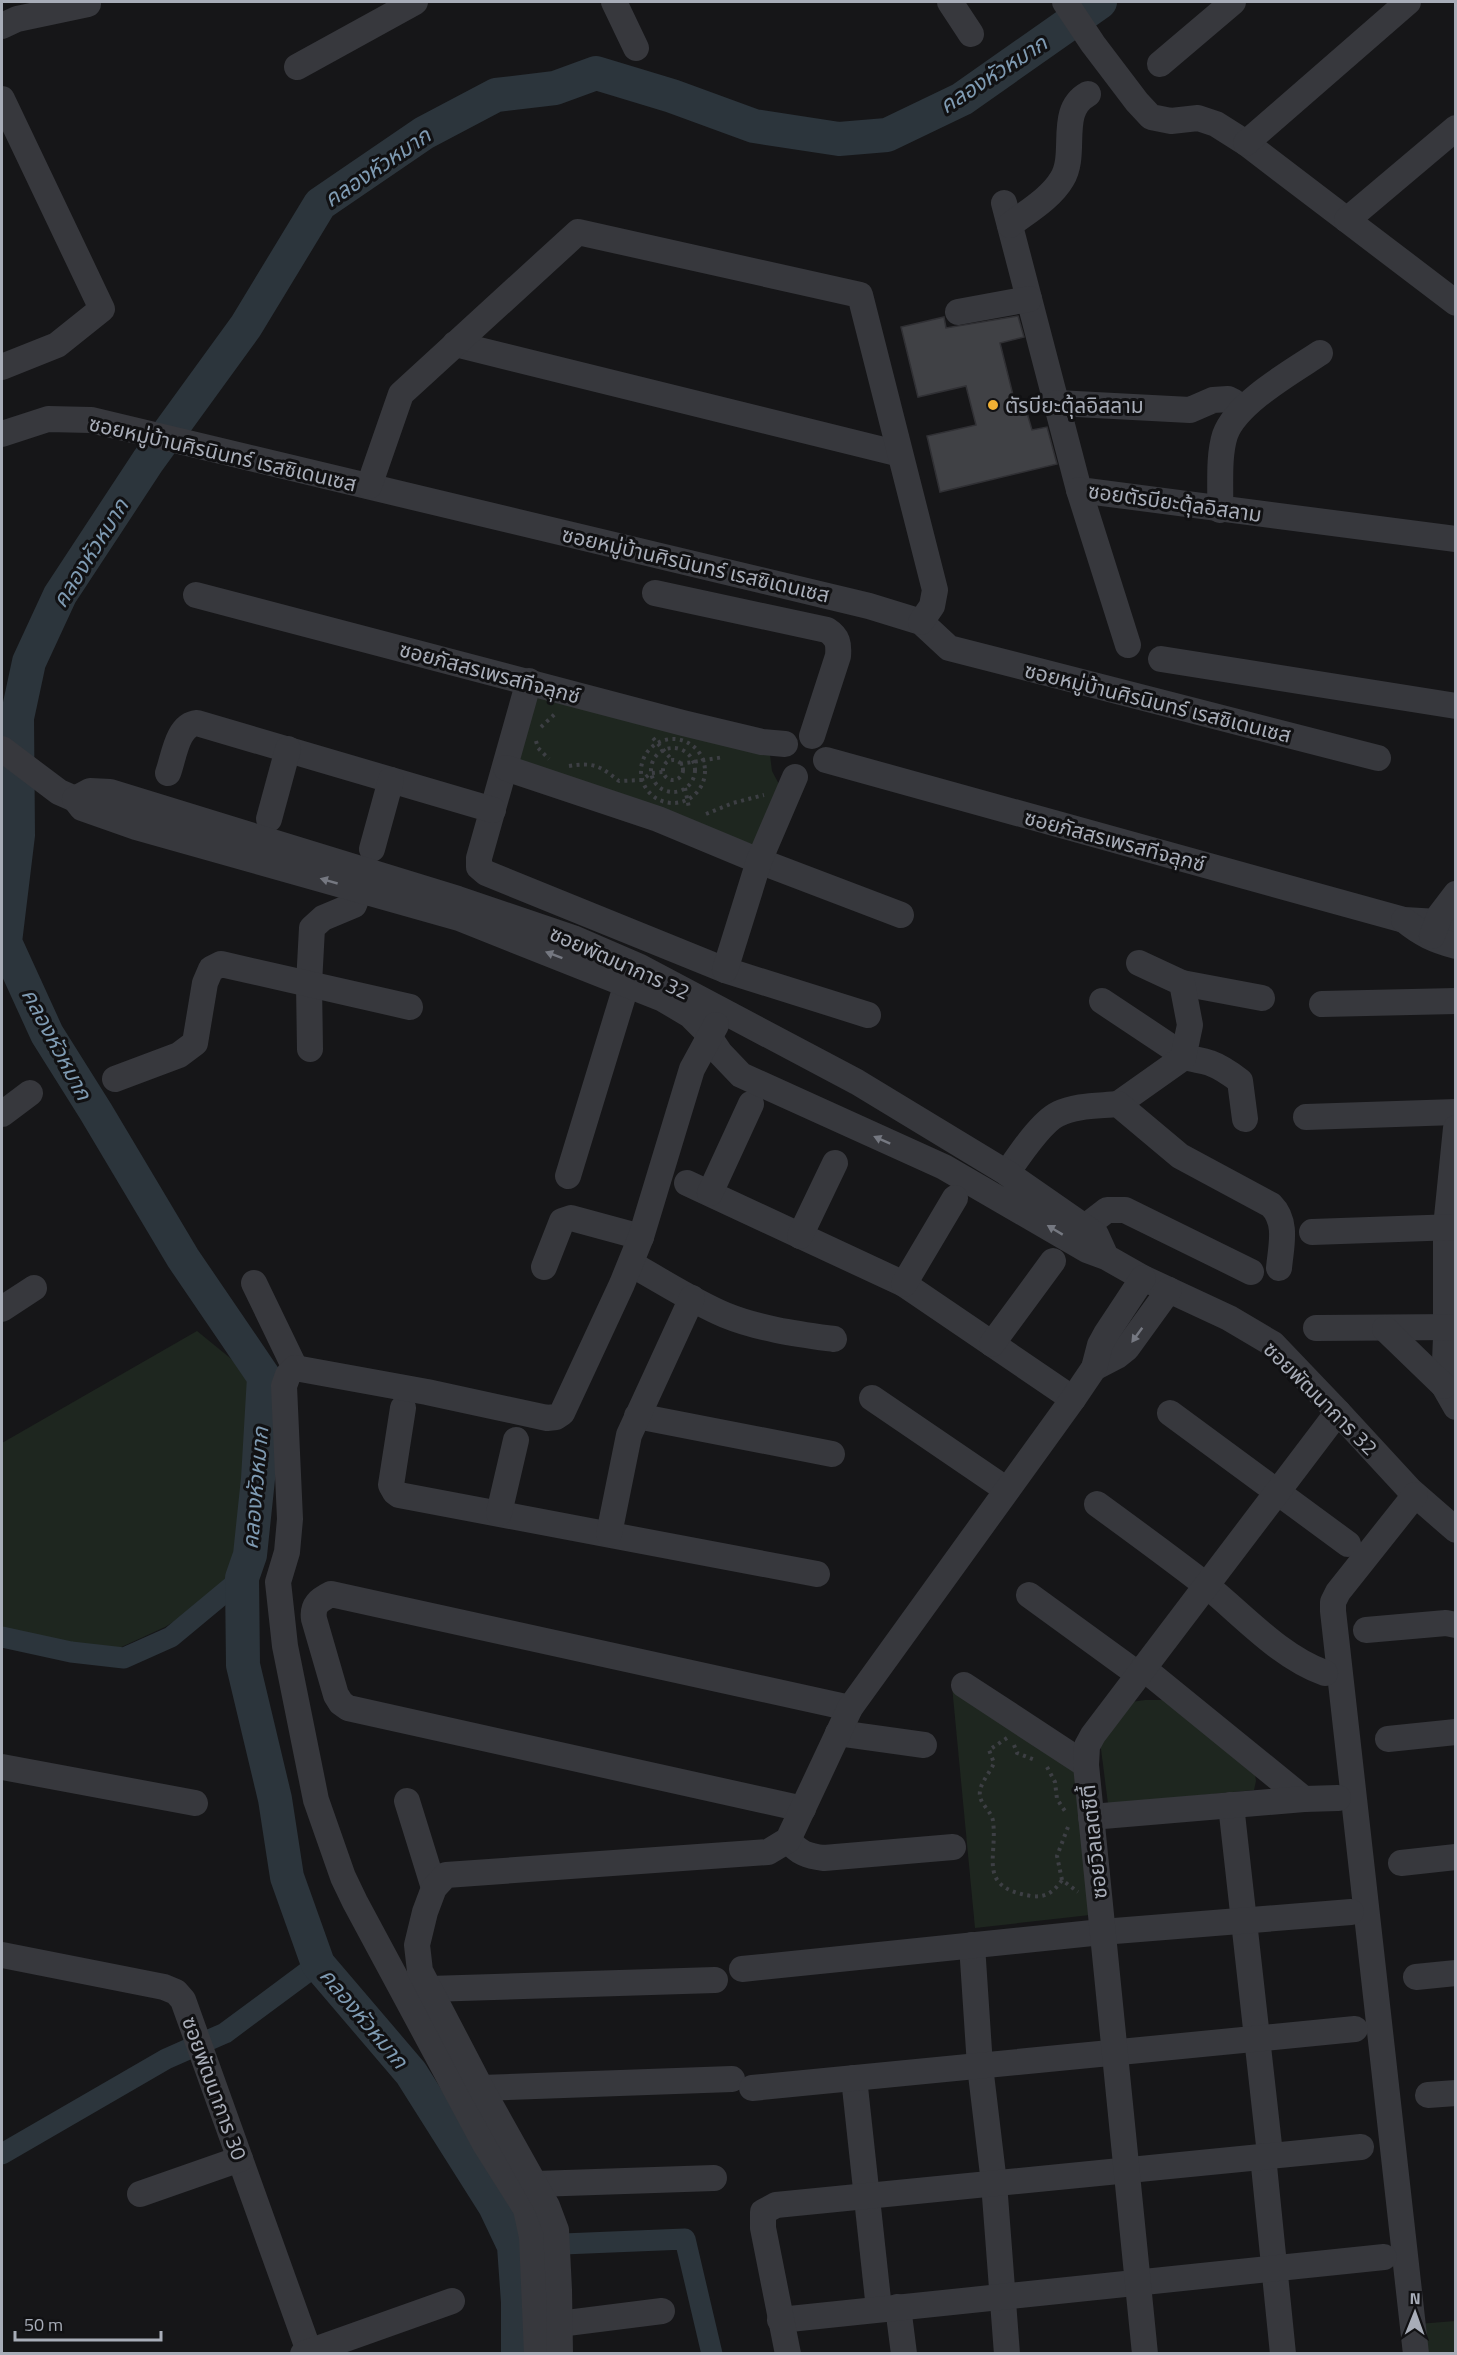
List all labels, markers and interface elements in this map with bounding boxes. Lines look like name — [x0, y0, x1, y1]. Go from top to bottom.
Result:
water label: คลองหัวหมาก — [932, 26, 1054, 122]
water label: คลองหัวหมาก — [317, 118, 438, 215]
place label: ตัรบียะตุ้ลอิสลาม — [1005, 389, 1144, 421]
marker: ตัรบียะตุ้ลอิสลาม — [986, 398, 1000, 412]
street label: ซอยหมู่บ้านศิรนินทร์ เรสซิเดนเซส — [86, 407, 360, 499]
street label: ซอยตัรบียะตุ้ลอิสลาม — [1086, 474, 1264, 530]
water label: คลองหัวหมาก — [43, 491, 137, 614]
street label: ซอยหมู่บ้านศิรนินทร์ เรสซิเดนเซส — [559, 518, 833, 610]
street label: ซอยภัสสรเพรสทีจลุกซ์ — [396, 632, 585, 712]
street label: ซอยหมู่บ้านศิรนินทร์ เรสซิเดนเซส — [1021, 653, 1295, 751]
street label: ซอยภัสสรเพรสทีจลุกซ์ — [1021, 800, 1210, 880]
one-way arrow — [320, 876, 338, 885]
street label: ซอยพัฒนาการ 32 — [545, 917, 695, 1007]
one-way arrow — [544, 950, 562, 960]
water label: คลองหัวหมาก — [13, 982, 101, 1107]
one-way arrow — [874, 1135, 891, 1144]
one-way arrow — [1047, 1225, 1063, 1236]
one-way arrow — [1131, 1327, 1143, 1343]
street label: ซอยพัฒนาการ 32 — [1256, 1333, 1386, 1463]
water label: คลองหัวหมาก — [233, 1425, 277, 1551]
street label: ซอยวิลเลตซิตี้ — [1071, 1783, 1115, 1901]
water label: คลองหัวหมาก — [312, 1960, 417, 2077]
street label: ซอยพัฒนาการ 30 — [174, 2012, 256, 2164]
north arrow — [1385, 2283, 1445, 2343]
text: N — [1410, 2286, 1421, 2310]
scale bar — [15, 2304, 160, 2342]
text: 50 m — [24, 2311, 63, 2338]

